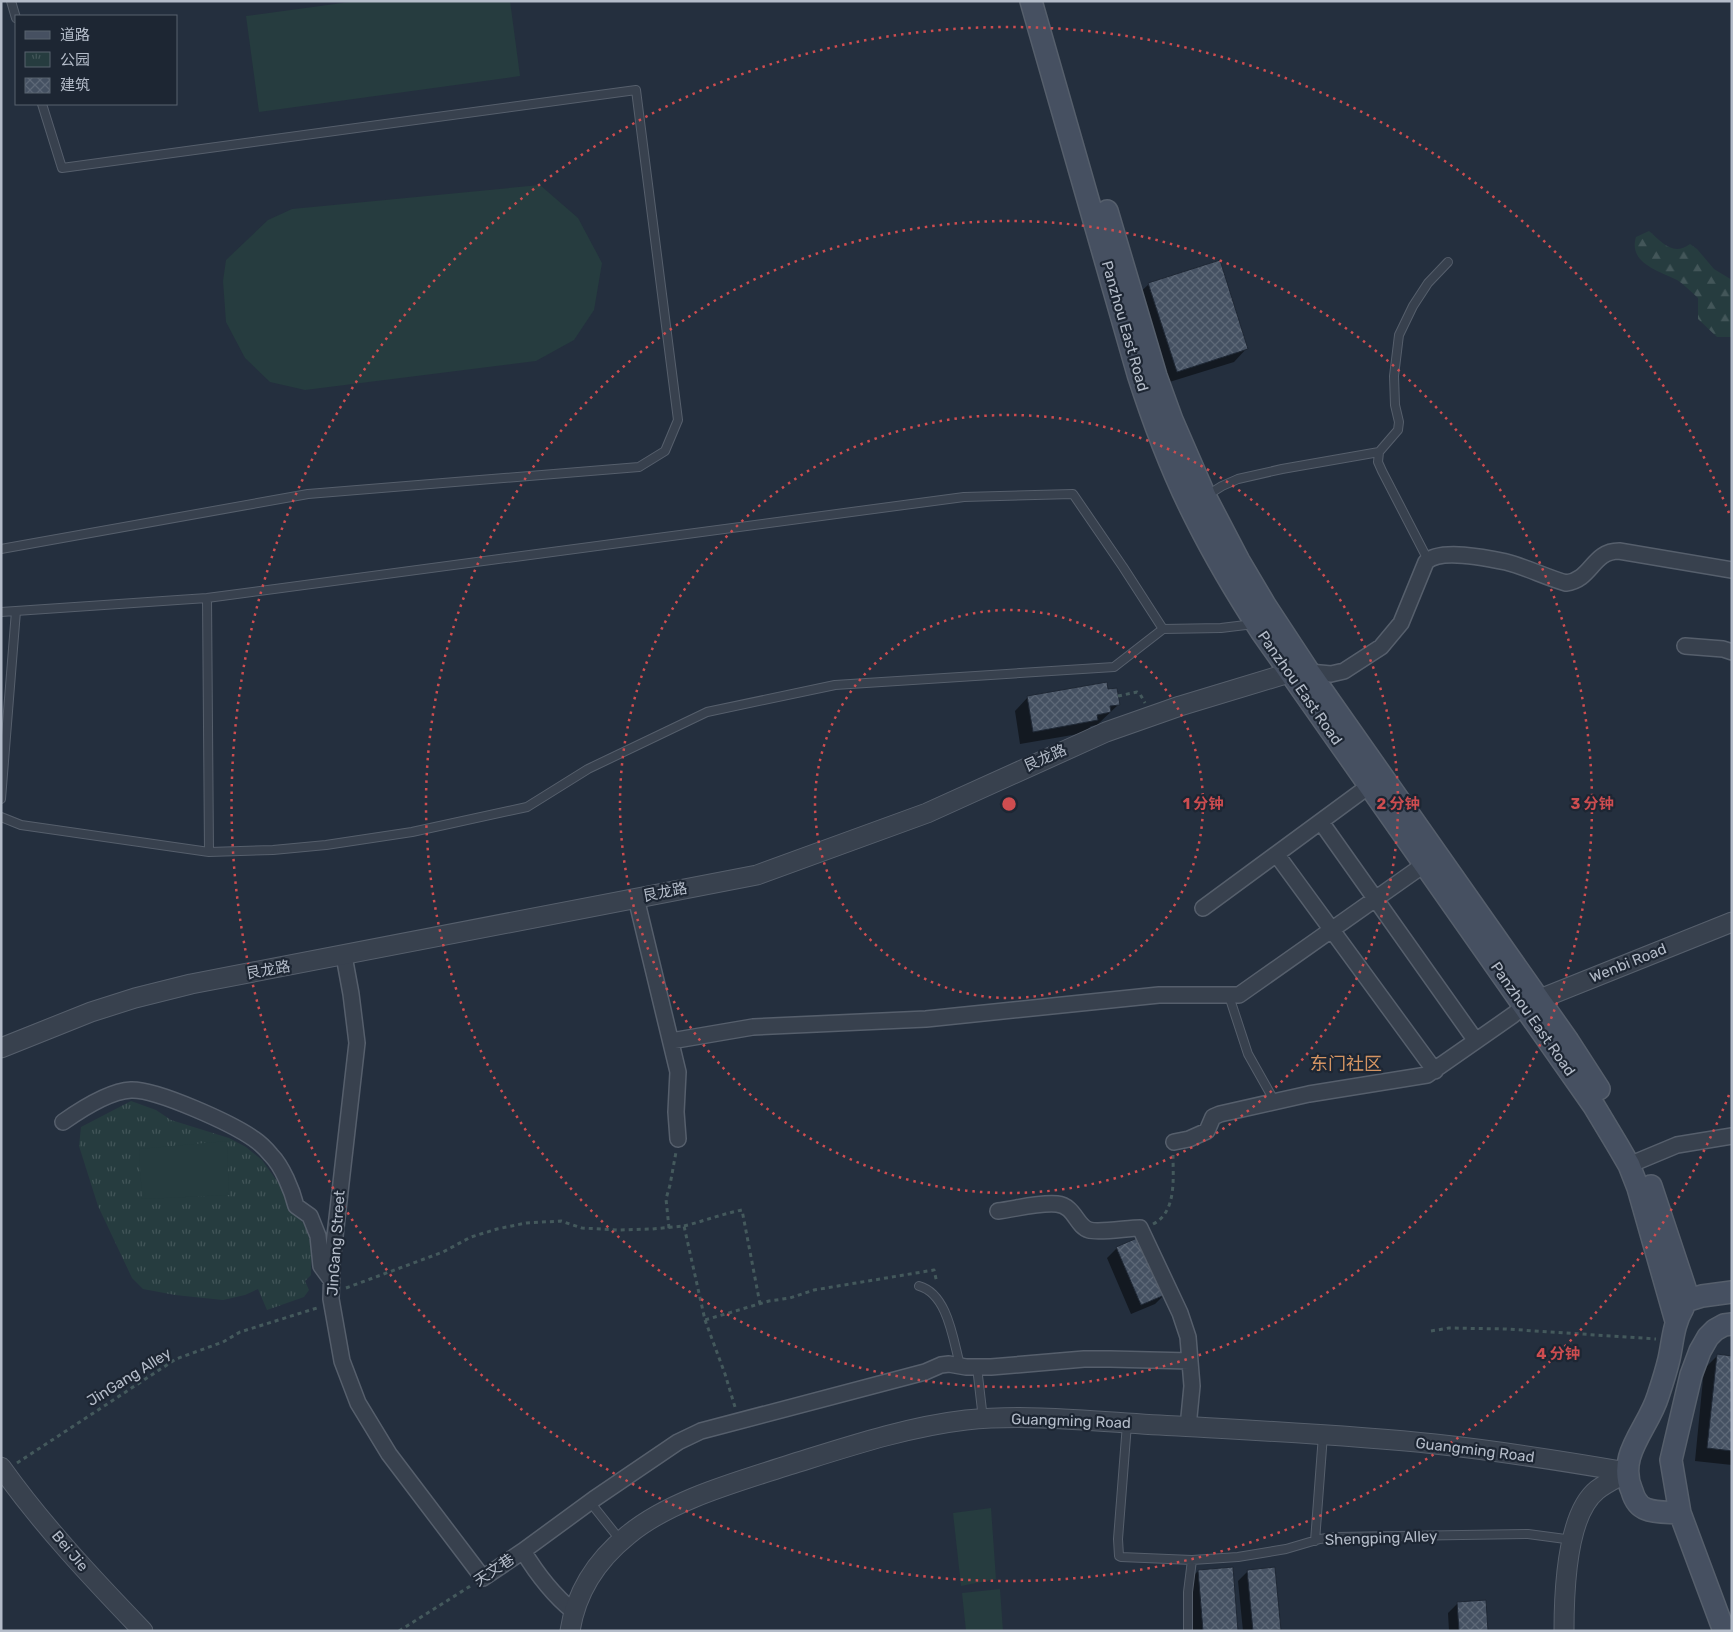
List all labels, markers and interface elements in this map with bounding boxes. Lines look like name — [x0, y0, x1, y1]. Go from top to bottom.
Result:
legend — [15, 15, 178, 105]
text: 道路 — [60, 26, 90, 44]
text: 公园 — [60, 51, 90, 69]
text: 建筑 — [60, 76, 90, 94]
street label: Panzhou East Road — [1098, 259, 1152, 393]
street label: Panzhou East Road — [1254, 628, 1346, 748]
street label: 艮龙路 — [1021, 741, 1069, 775]
centre of rings — [1000, 795, 1018, 813]
text: 1 分钟 — [1183, 795, 1223, 813]
text: 2 分钟 — [1377, 795, 1419, 813]
text: 3 分钟 — [1570, 795, 1614, 813]
street label: 艮龙路 — [641, 879, 689, 905]
street label: Wenbi Road — [1587, 939, 1669, 987]
street label: 艮龙路 — [244, 957, 292, 983]
street label: Panzhou East Road — [1487, 959, 1579, 1079]
district label: 东门社区 — [1310, 1053, 1382, 1075]
street label: JinGang Street — [323, 1189, 349, 1296]
street label: JinGang Alley — [84, 1344, 174, 1410]
text: 4 分钟 — [1536, 1345, 1580, 1363]
street label: Guangming Road — [1011, 1410, 1131, 1432]
street label: Guangming Road — [1414, 1434, 1536, 1466]
street label: Bei Jie — [48, 1527, 92, 1575]
street label: Shengping Alley — [1324, 1527, 1438, 1549]
street label: 天文巷 — [470, 1550, 518, 1590]

